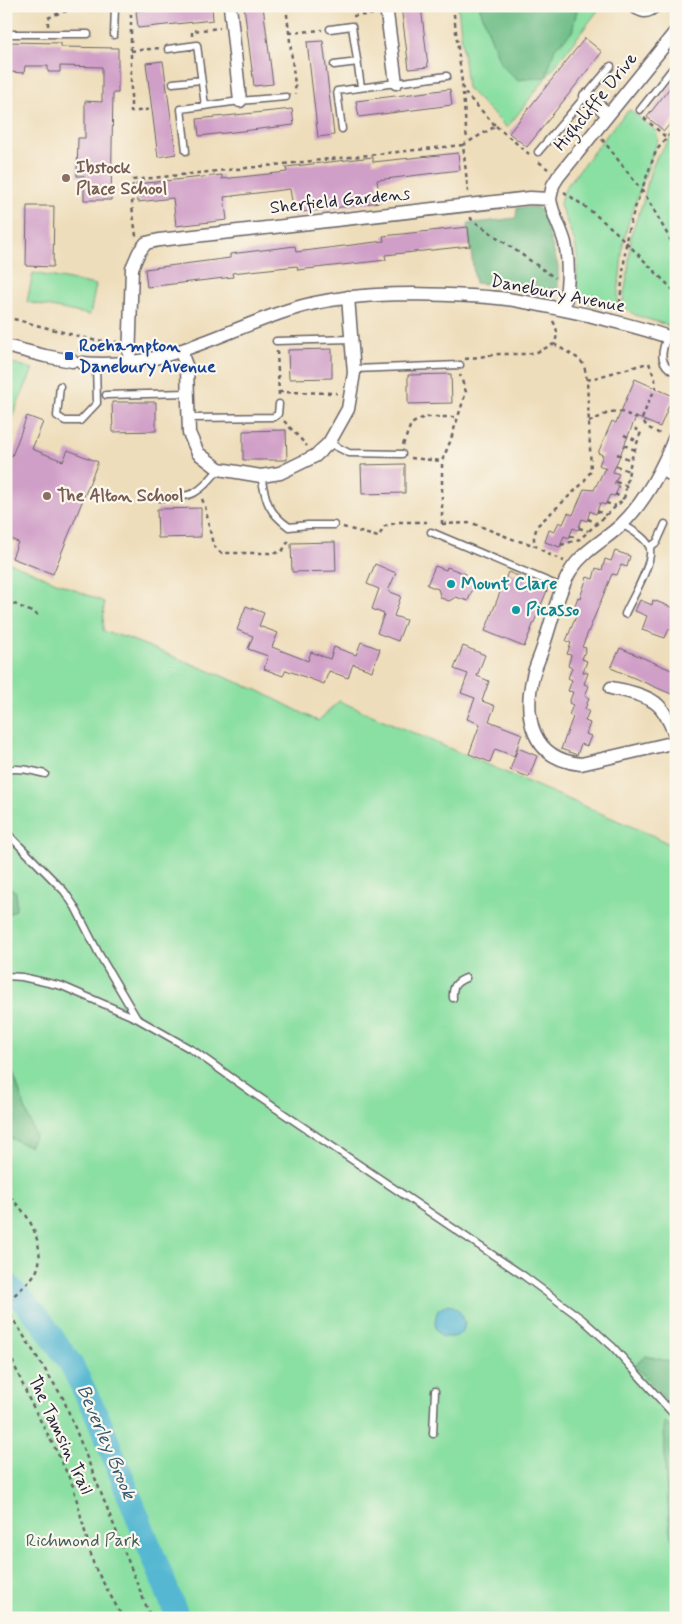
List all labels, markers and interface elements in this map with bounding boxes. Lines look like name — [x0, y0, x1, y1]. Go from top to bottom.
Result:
street label: Highcliffe Drive — [549, 47, 645, 158]
place label: Ibstock Place School — [76, 156, 167, 201]
marker: Ibstock Place School — [60, 172, 72, 184]
street label: Sherfield Gardens — [269, 182, 411, 220]
street label: Danebury Avenue — [488, 269, 628, 319]
place label: Roehampton Danebury Avenue — [79, 334, 216, 379]
marker: Roehampton Danebury Avenue — [63, 350, 75, 362]
place label: The Alton School — [57, 484, 183, 508]
marker: The Alton School — [41, 490, 53, 502]
place label: Mount Clare — [461, 572, 557, 596]
marker: Mount Clare — [445, 578, 457, 590]
place label: Picasso — [526, 598, 579, 622]
marker: Picasso — [510, 604, 522, 616]
street label: The Tamsin Trail — [22, 1371, 98, 1499]
water label: Beverley Brook — [71, 1381, 142, 1504]
park label: Richmond Park — [26, 1529, 140, 1553]

